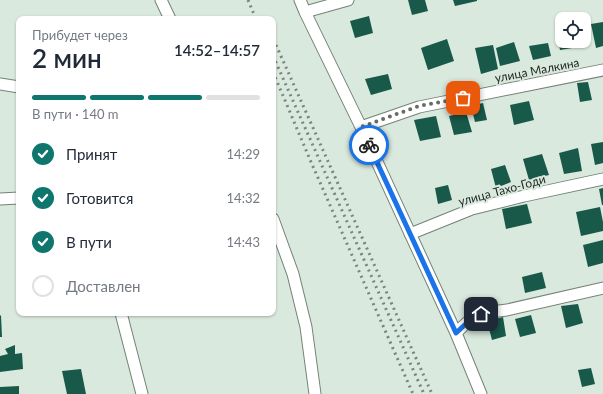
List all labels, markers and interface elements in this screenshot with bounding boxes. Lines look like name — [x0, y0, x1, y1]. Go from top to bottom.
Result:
map controls — [555, 12, 591, 48]
button: locate — [555, 12, 591, 48]
text: Прибудет через — [32, 27, 128, 43]
text: 14:52–14:57 — [174, 41, 260, 59]
text: 2 мин — [32, 42, 102, 74]
street label: улица Малкина — [494, 54, 580, 86]
pin — [446, 81, 480, 115]
icon: bag — [452, 87, 474, 109]
text: В пути · 140 m — [32, 106, 118, 122]
courier — [349, 125, 389, 165]
icon: bike — [358, 134, 380, 156]
icon: check — [32, 143, 54, 165]
text: Принят — [66, 145, 117, 163]
text: 14:29 — [227, 146, 260, 162]
street label: улица Тахо-Годи — [457, 171, 547, 209]
icon: check — [32, 187, 54, 209]
text: Готовится — [66, 189, 133, 207]
text: 14:32 — [227, 190, 260, 206]
icon: check — [32, 231, 54, 253]
text: В пути — [66, 233, 112, 251]
text: 14:43 — [227, 234, 260, 250]
text: Доставлен — [66, 277, 141, 295]
pin — [464, 297, 498, 331]
icon: home — [470, 303, 492, 325]

